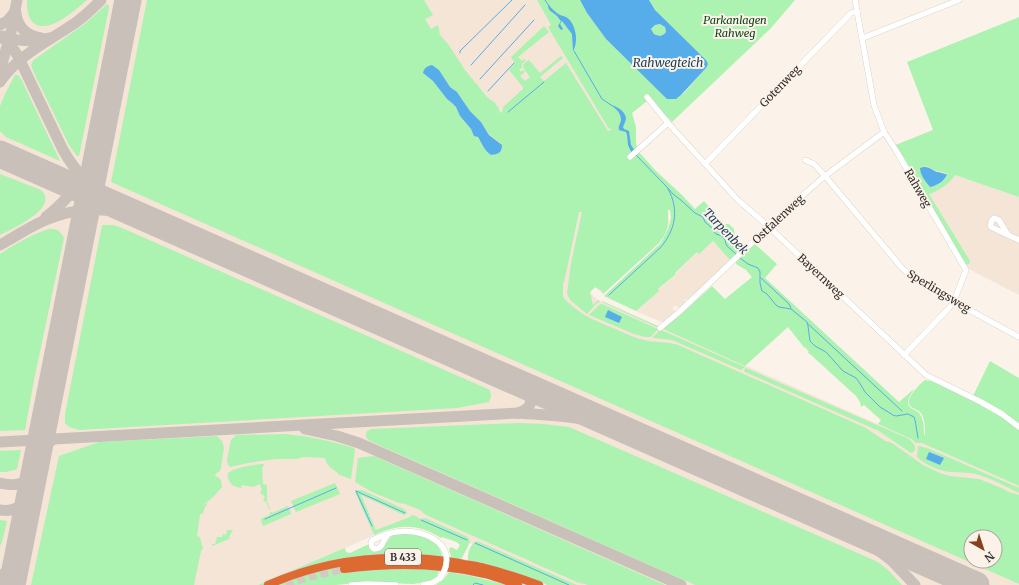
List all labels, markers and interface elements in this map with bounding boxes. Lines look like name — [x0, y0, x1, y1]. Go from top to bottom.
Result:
park label: Parkanlagen Rahweg — [703, 13, 767, 40]
water label: Rahwegteich — [633, 55, 703, 70]
street label: Gotenweg — [756, 62, 804, 110]
street label: Rahweg — [901, 166, 935, 210]
street label: Ostfalenweg — [749, 191, 807, 247]
water label: Tarpenbek — [700, 205, 752, 257]
street label: Bayernweg — [795, 251, 848, 302]
street label: Sperlingsweg — [905, 267, 974, 316]
north arrow — [963, 529, 1003, 569]
road number: B 433 — [385, 549, 421, 565]
text: N — [981, 549, 997, 565]

